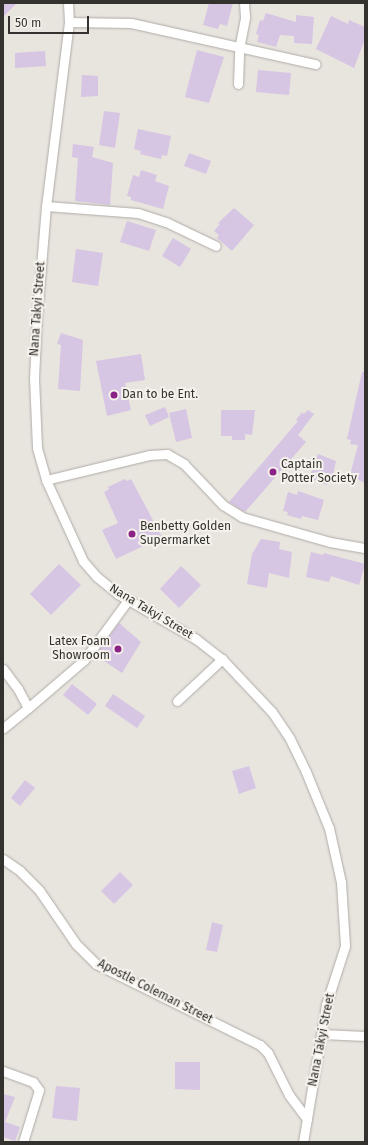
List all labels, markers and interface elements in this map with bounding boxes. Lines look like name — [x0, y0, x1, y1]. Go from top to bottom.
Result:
scale bar — [10, 8, 91, 34]
text: 50 m — [15, 16, 41, 30]
street label: Nana Takyi Street — [28, 261, 48, 357]
place label: Dan to be Ent. — [122, 388, 198, 402]
marker: Dan to be Ent. — [109, 390, 119, 400]
place label: Captain Potter Society — [281, 458, 357, 486]
marker: Captain Potter Society — [268, 467, 278, 477]
place label: Benbetty Golden Supermarket — [140, 520, 231, 548]
marker: Benbetty Golden Supermarket — [127, 529, 137, 539]
street label: Nana Takyi Street — [107, 581, 195, 643]
place label: Latex Foam Showroom — [49, 635, 110, 663]
marker: Latex Foam Showroom — [113, 644, 123, 654]
street label: Apostle Coleman Street — [95, 957, 215, 1027]
street label: Nana Takyi Street — [306, 992, 338, 1088]

